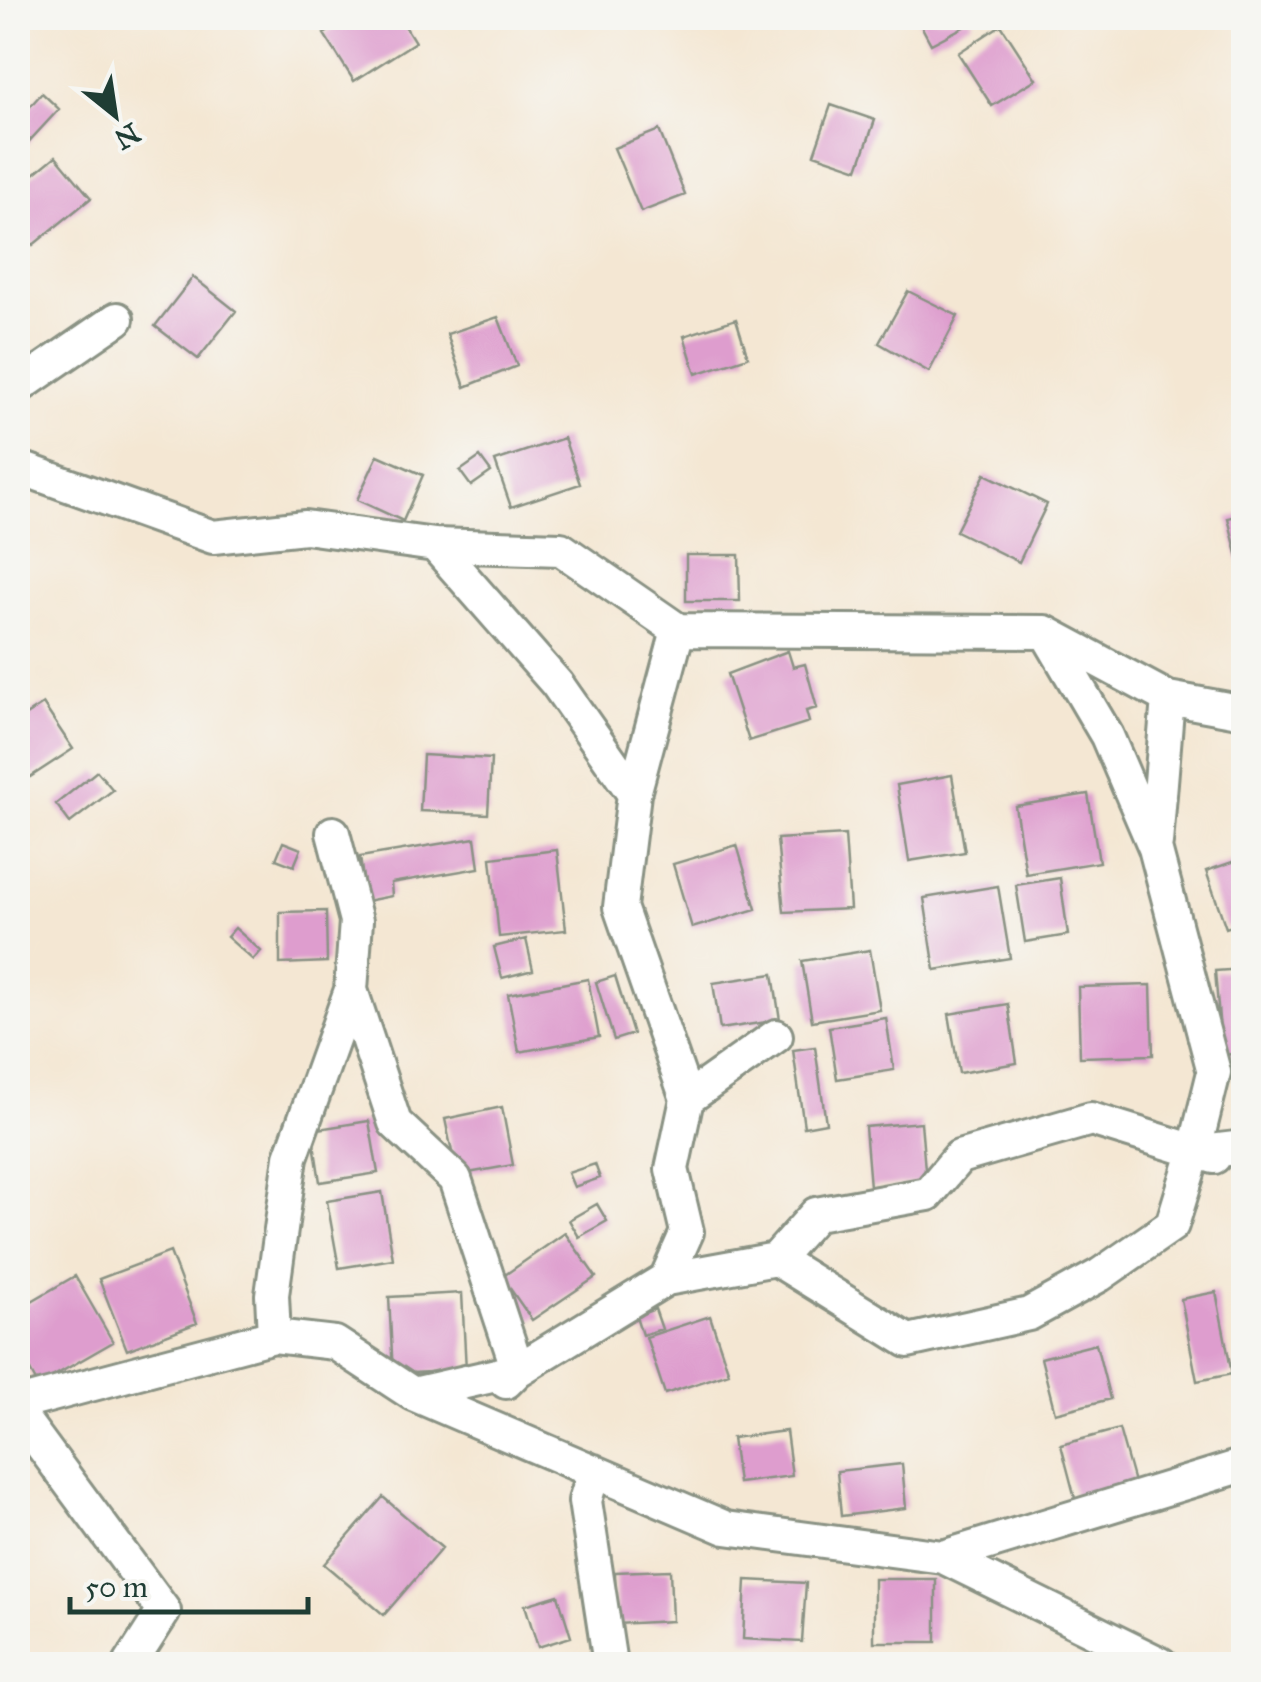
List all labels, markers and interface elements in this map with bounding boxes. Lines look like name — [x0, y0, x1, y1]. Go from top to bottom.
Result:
north arrow — [65, 65, 165, 165]
text: N — [108, 115, 146, 157]
scale bar — [70, 1552, 308, 1614]
text: 50 m — [85, 1569, 148, 1605]

